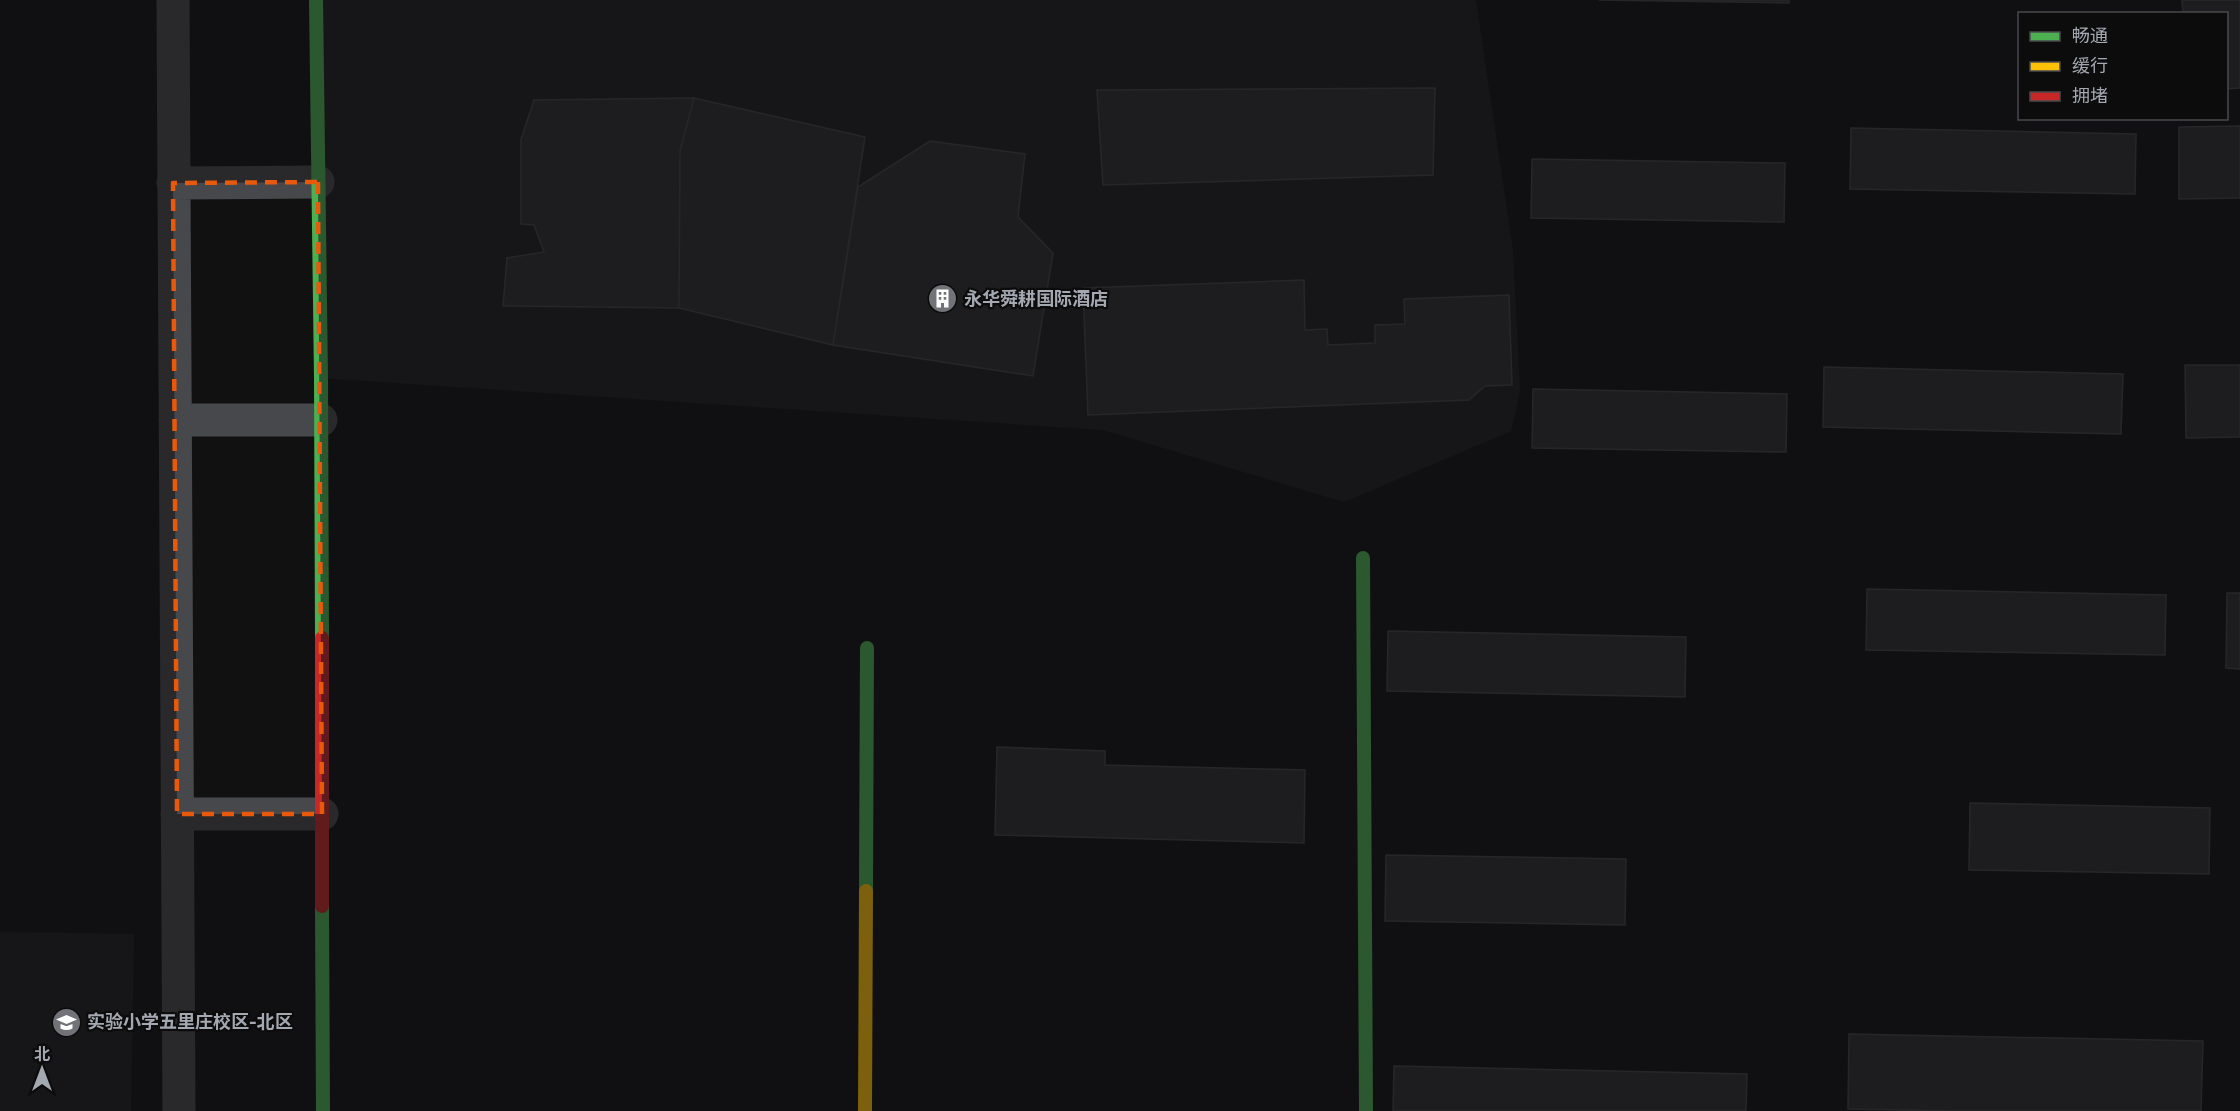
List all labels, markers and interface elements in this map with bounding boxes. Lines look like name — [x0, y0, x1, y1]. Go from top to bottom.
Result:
legend — [2018, 12, 2228, 120]
text: 畅通 — [2072, 24, 2108, 46]
text: 缓行 — [2072, 54, 2108, 76]
text: 拥堵 — [2072, 84, 2108, 106]
building icon: 永华舜耕国际酒店 — [927, 283, 959, 315]
place label: 永华舜耕国际酒店 — [964, 287, 1108, 309]
school or university icon: 实验小学五里庄校区-北区 — [50, 1006, 82, 1038]
place label: 实验小学五里庄校区-北区 — [87, 1010, 293, 1032]
north arrow — [12, 1039, 72, 1099]
text: 北 — [34, 1044, 50, 1063]

